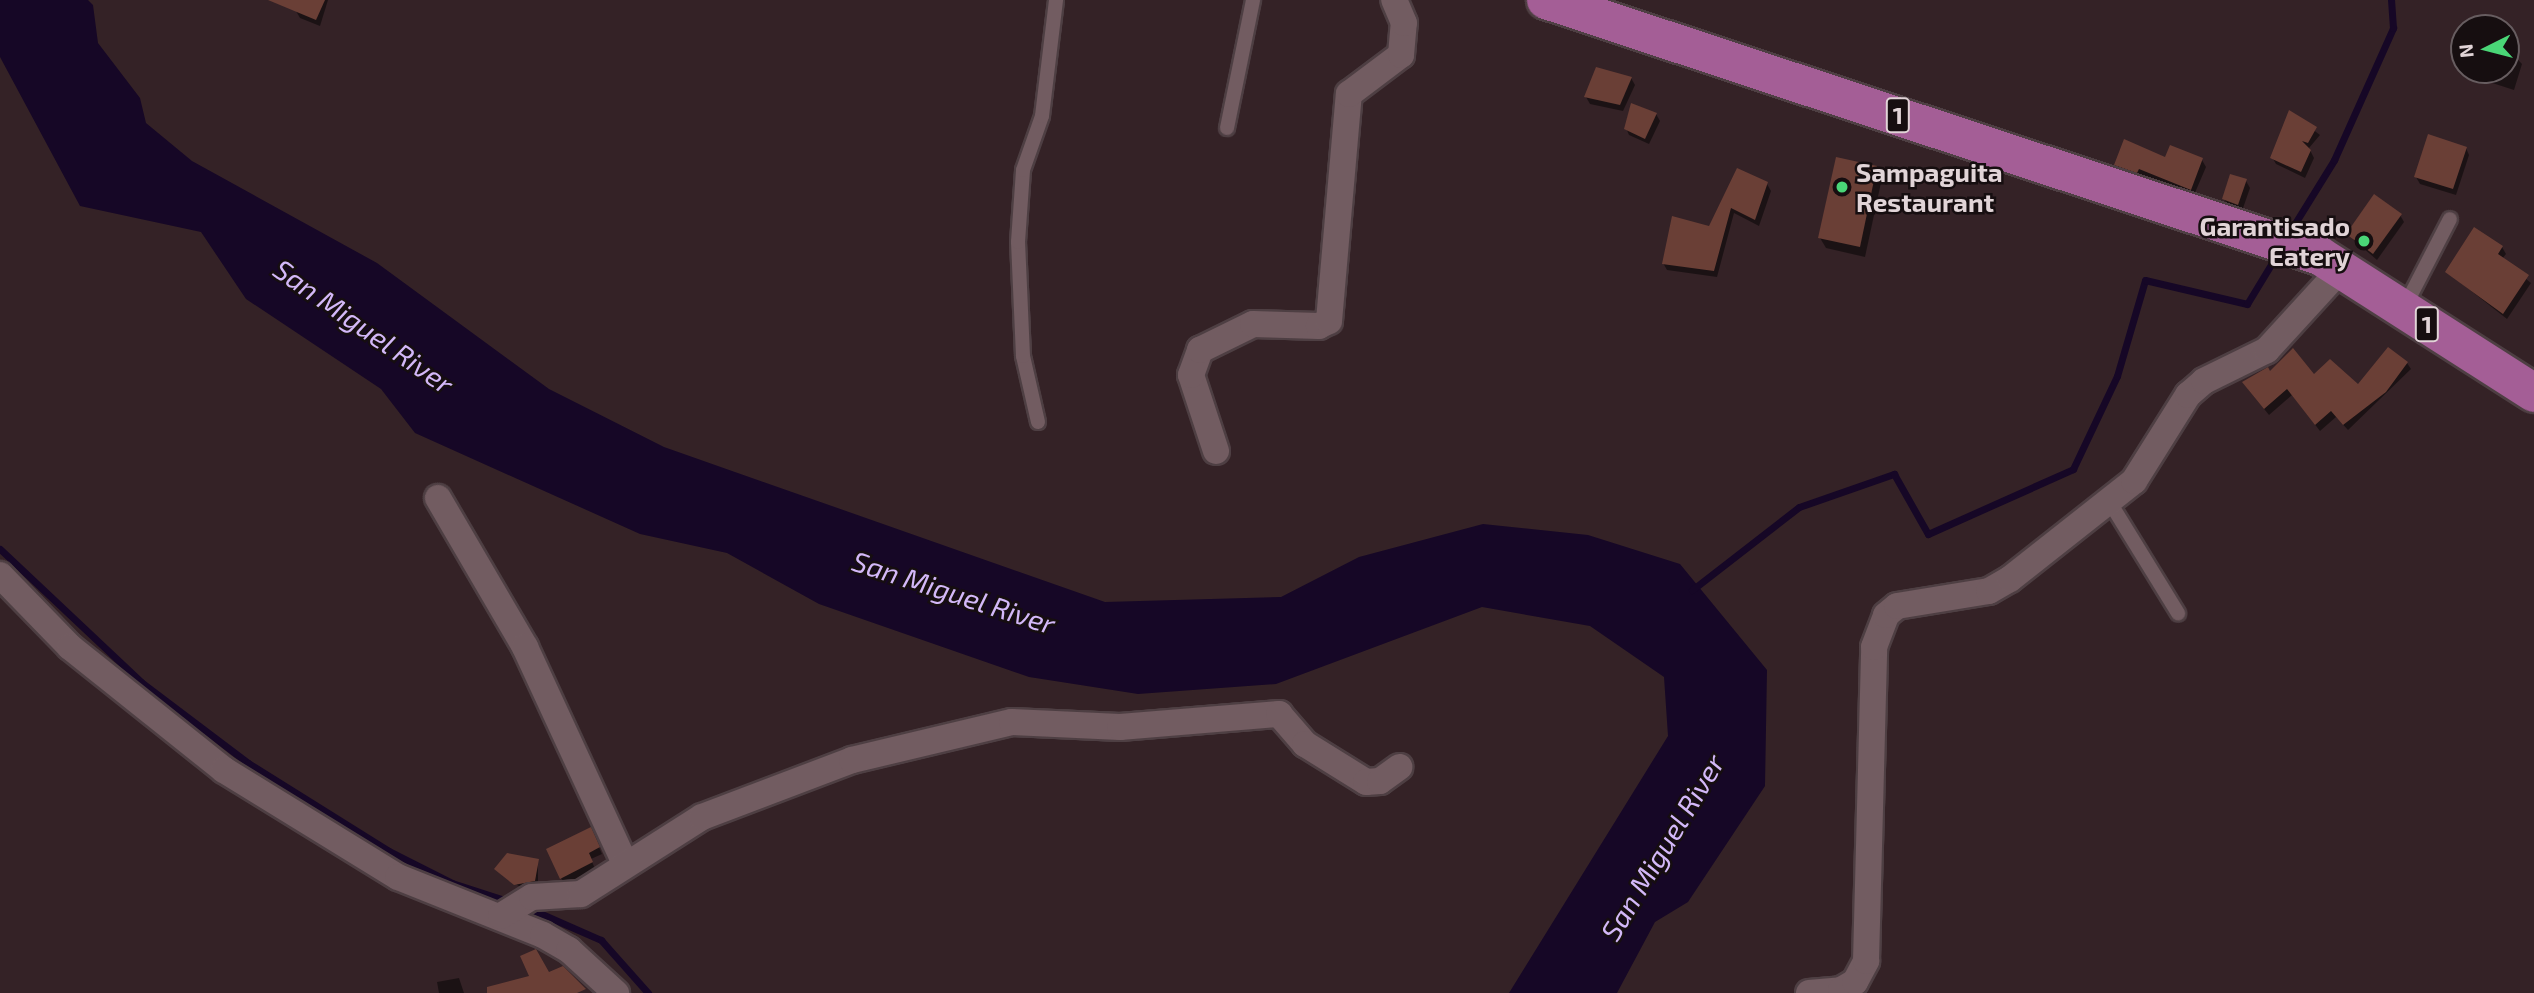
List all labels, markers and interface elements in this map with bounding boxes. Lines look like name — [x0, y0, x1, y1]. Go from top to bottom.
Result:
north arrow — [2450, 14, 2520, 84]
text: N — [2453, 43, 2478, 59]
road number: 1 — [1886, 94, 1910, 135]
place label: Sampaguita Restaurant — [1856, 156, 2003, 218]
marker: Sampaguita Restaurant — [1834, 179, 1850, 195]
place label: Garantisado Eatery — [2200, 210, 2350, 272]
marker: Garantisado Eatery — [2356, 233, 2372, 249]
water label: San Miguel River — [267, 251, 461, 401]
road number: 1 — [2415, 304, 2439, 344]
water label: San Miguel River — [848, 543, 1060, 641]
water label: San Miguel River — [1593, 747, 1731, 947]

